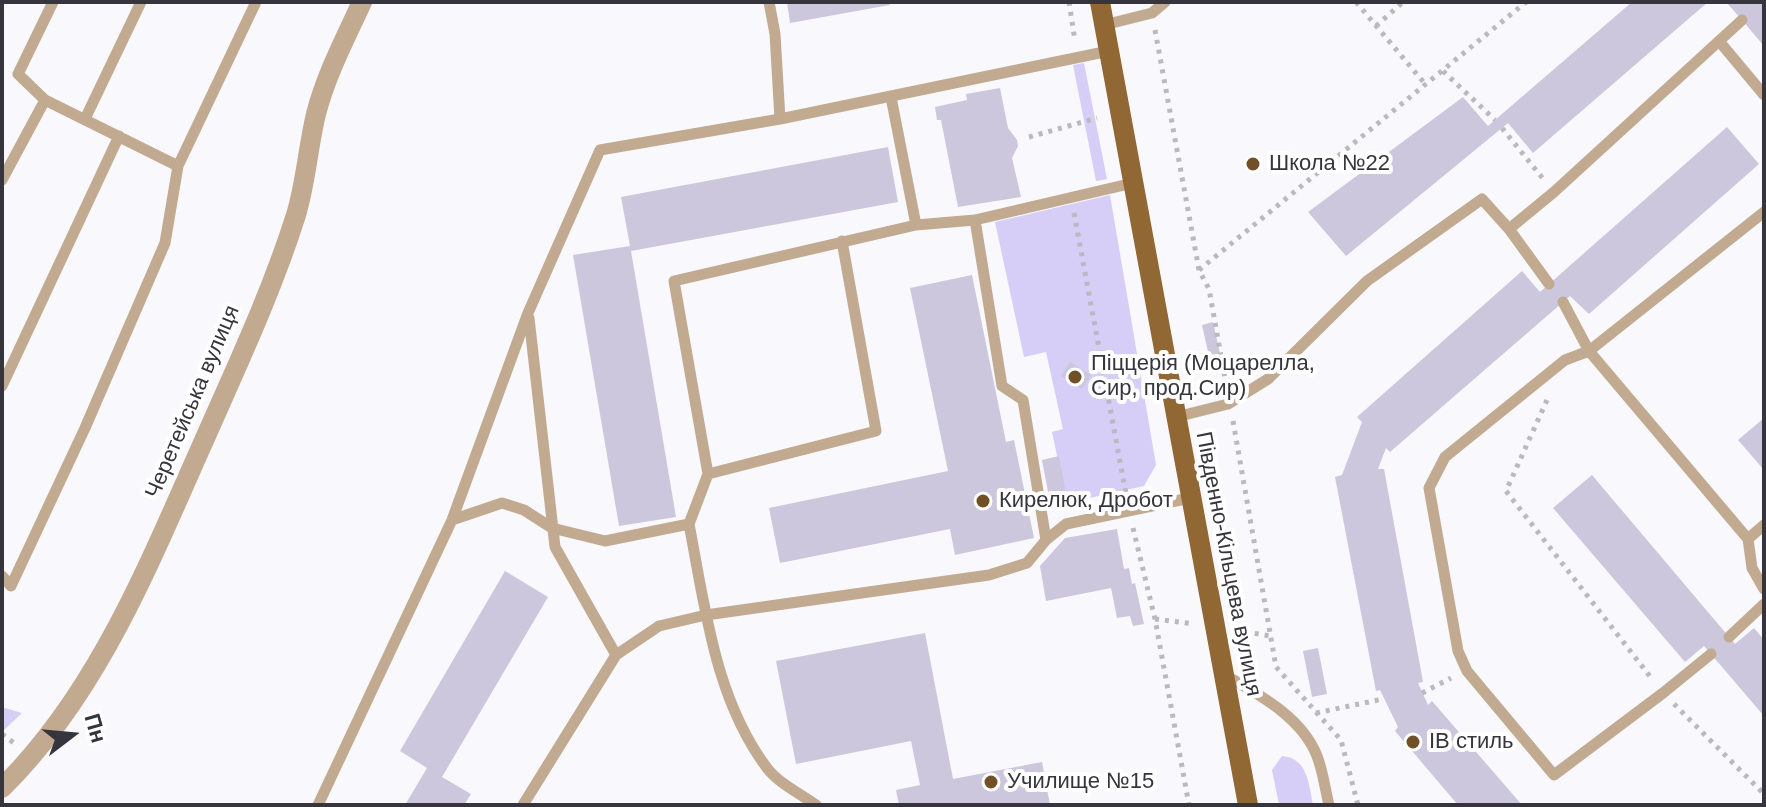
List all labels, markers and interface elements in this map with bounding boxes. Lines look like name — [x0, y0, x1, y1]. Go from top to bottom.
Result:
place label: Школа №22 — [1269, 151, 1390, 177]
marker: Школа №22 — [1244, 155, 1262, 173]
street label: Черетейська вулиця — [140, 301, 246, 503]
place label: Піццерія (Моцарелла, Сир, прод.Сир) — [1091, 351, 1315, 402]
marker: Піццерія (Моцарелла, Сир, прод.Сир) — [1066, 368, 1084, 386]
street label: Південно-Кільцева вулиця — [1189, 430, 1267, 698]
place label: Кирелюк, Дробот — [999, 488, 1173, 514]
marker: Кирелюк, Дробот — [974, 492, 992, 510]
north arrow — [32, 695, 112, 775]
text: Пн — [80, 711, 112, 746]
place label: ІВ стиль — [1429, 729, 1514, 755]
marker: ІВ стиль — [1404, 733, 1422, 751]
place label: Училище №15 — [1007, 769, 1154, 795]
marker: Училище №15 — [982, 773, 1000, 791]

